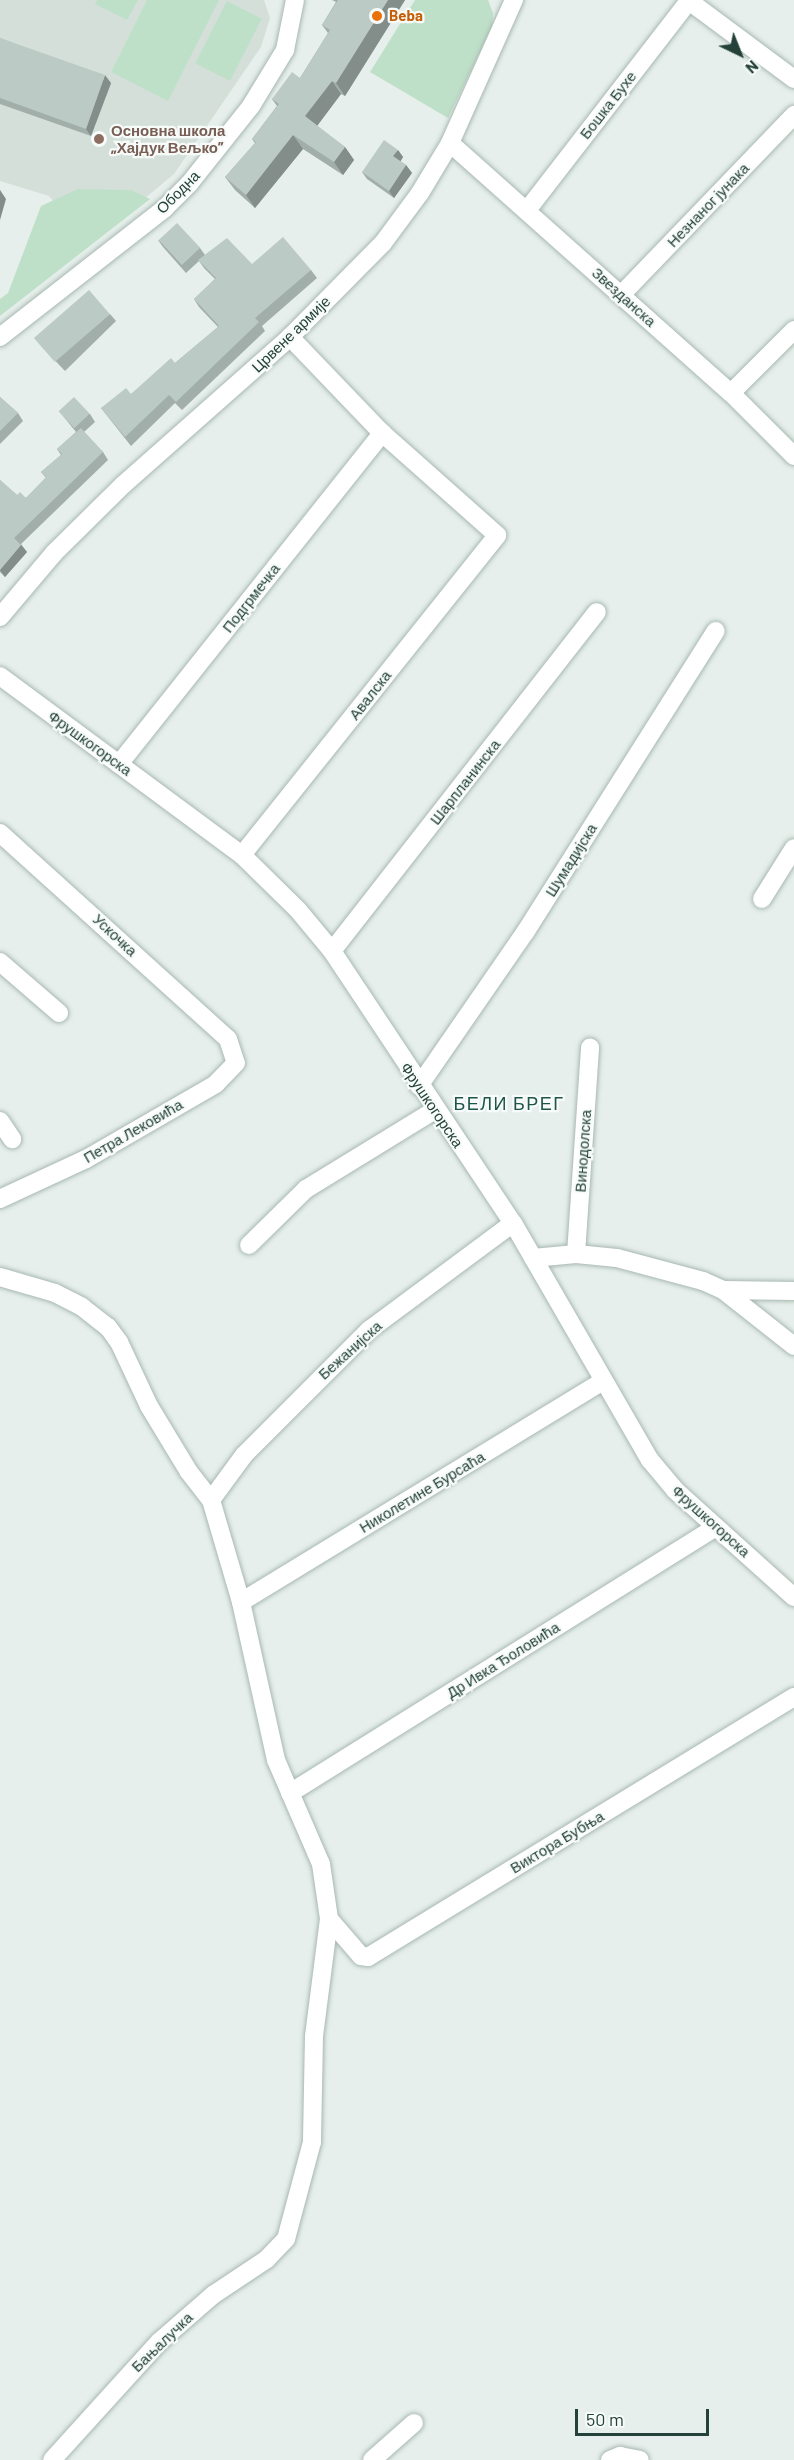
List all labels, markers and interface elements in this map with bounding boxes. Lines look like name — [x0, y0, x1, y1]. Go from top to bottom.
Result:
place label: Beba — [389, 7, 423, 25]
marker: Beba — [370, 9, 384, 23]
north arrow — [710, 24, 770, 84]
text: N — [742, 57, 763, 78]
street label: Бошка Бухе — [576, 67, 640, 143]
place label: Основна школа „Хајдук Вељко” — [111, 121, 225, 156]
marker: Основна школа „Хајдук Вељко” — [92, 132, 106, 146]
street label: Незнаног јунака — [663, 159, 753, 251]
street label: Ободна — [153, 167, 203, 217]
street label: Звезданска — [588, 264, 660, 330]
street label: Црвене армије — [248, 292, 334, 376]
street label: Подгрмечка — [218, 560, 284, 636]
street label: Авалска — [345, 667, 395, 723]
street label: Фрушкогорска — [45, 707, 135, 779]
street label: Шарпланинска — [426, 736, 504, 828]
street label: Шумадијска — [541, 820, 601, 900]
street label: Ускочка — [89, 910, 141, 960]
street label: Фрушкогорска — [397, 1059, 467, 1151]
district label: БЕЛИ БРЕГ — [453, 1092, 565, 1114]
street label: Петра Лековића — [80, 1095, 186, 1167]
street label: Винодолска — [571, 1109, 595, 1193]
street label: Бежанијска — [315, 1317, 385, 1383]
street label: Николетине Бурсаћа — [356, 1447, 488, 1537]
street label: Фрушкогорска — [668, 1481, 754, 1561]
street label: Др Ивка Ђоловића — [443, 1618, 563, 1702]
street label: Виктора Бубња — [507, 1807, 607, 1877]
street label: Бањалучка — [128, 2308, 196, 2376]
scale bar — [578, 2397, 712, 2435]
text: 50 m — [586, 2408, 624, 2430]

